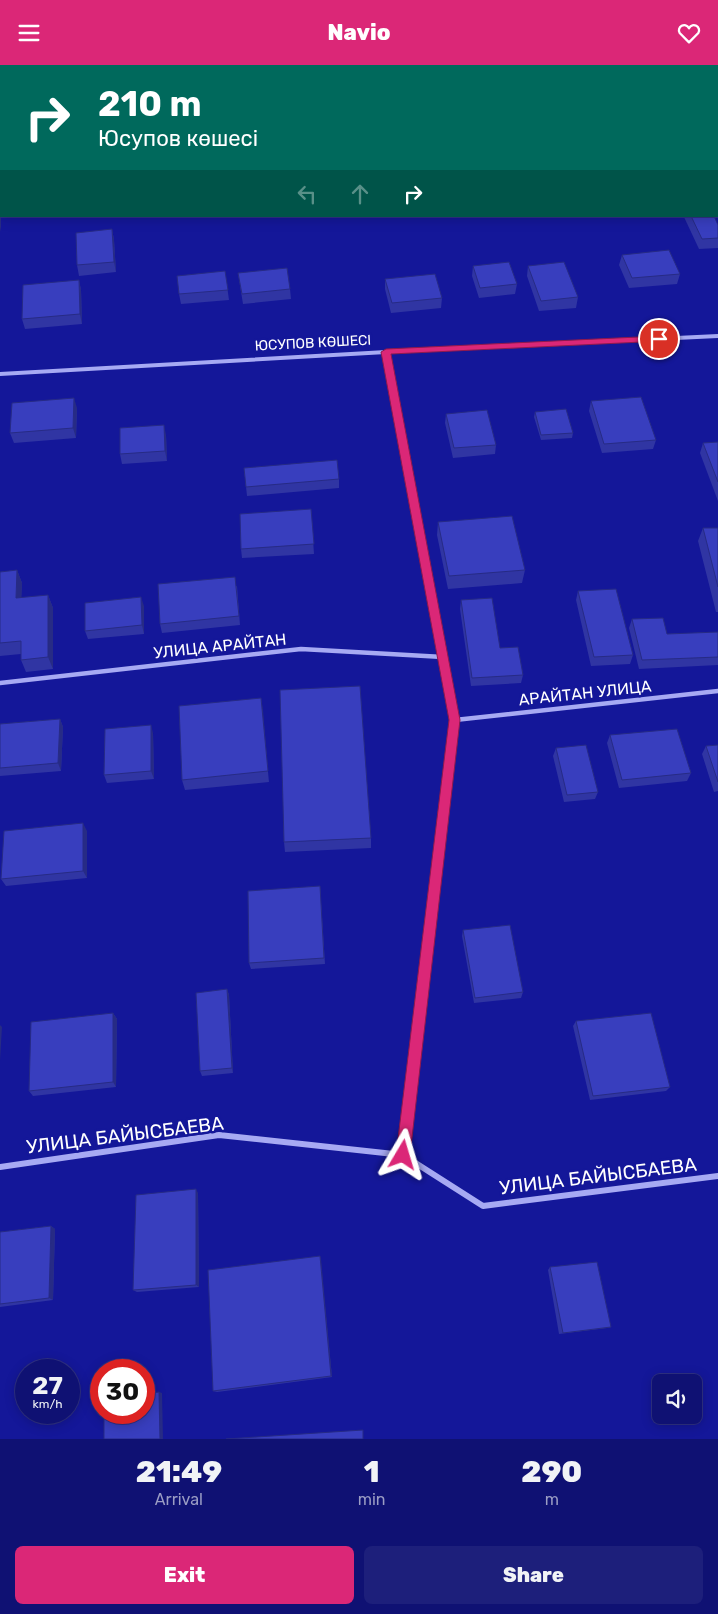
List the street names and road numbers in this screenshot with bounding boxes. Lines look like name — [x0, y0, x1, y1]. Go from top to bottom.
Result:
street label: ЮСУПОВ КӨШЕСІ — [254, 331, 372, 355]
street label: УЛИЦА АРАЙТАН — [153, 630, 287, 662]
street label: АРАЙТАН УЛИЦА — [518, 677, 653, 709]
street label: УЛИЦА БАЙЫСБАЕВА — [25, 1111, 225, 1159]
street label: УЛИЦА БАЙЫСБАЕВА — [498, 1152, 698, 1200]

